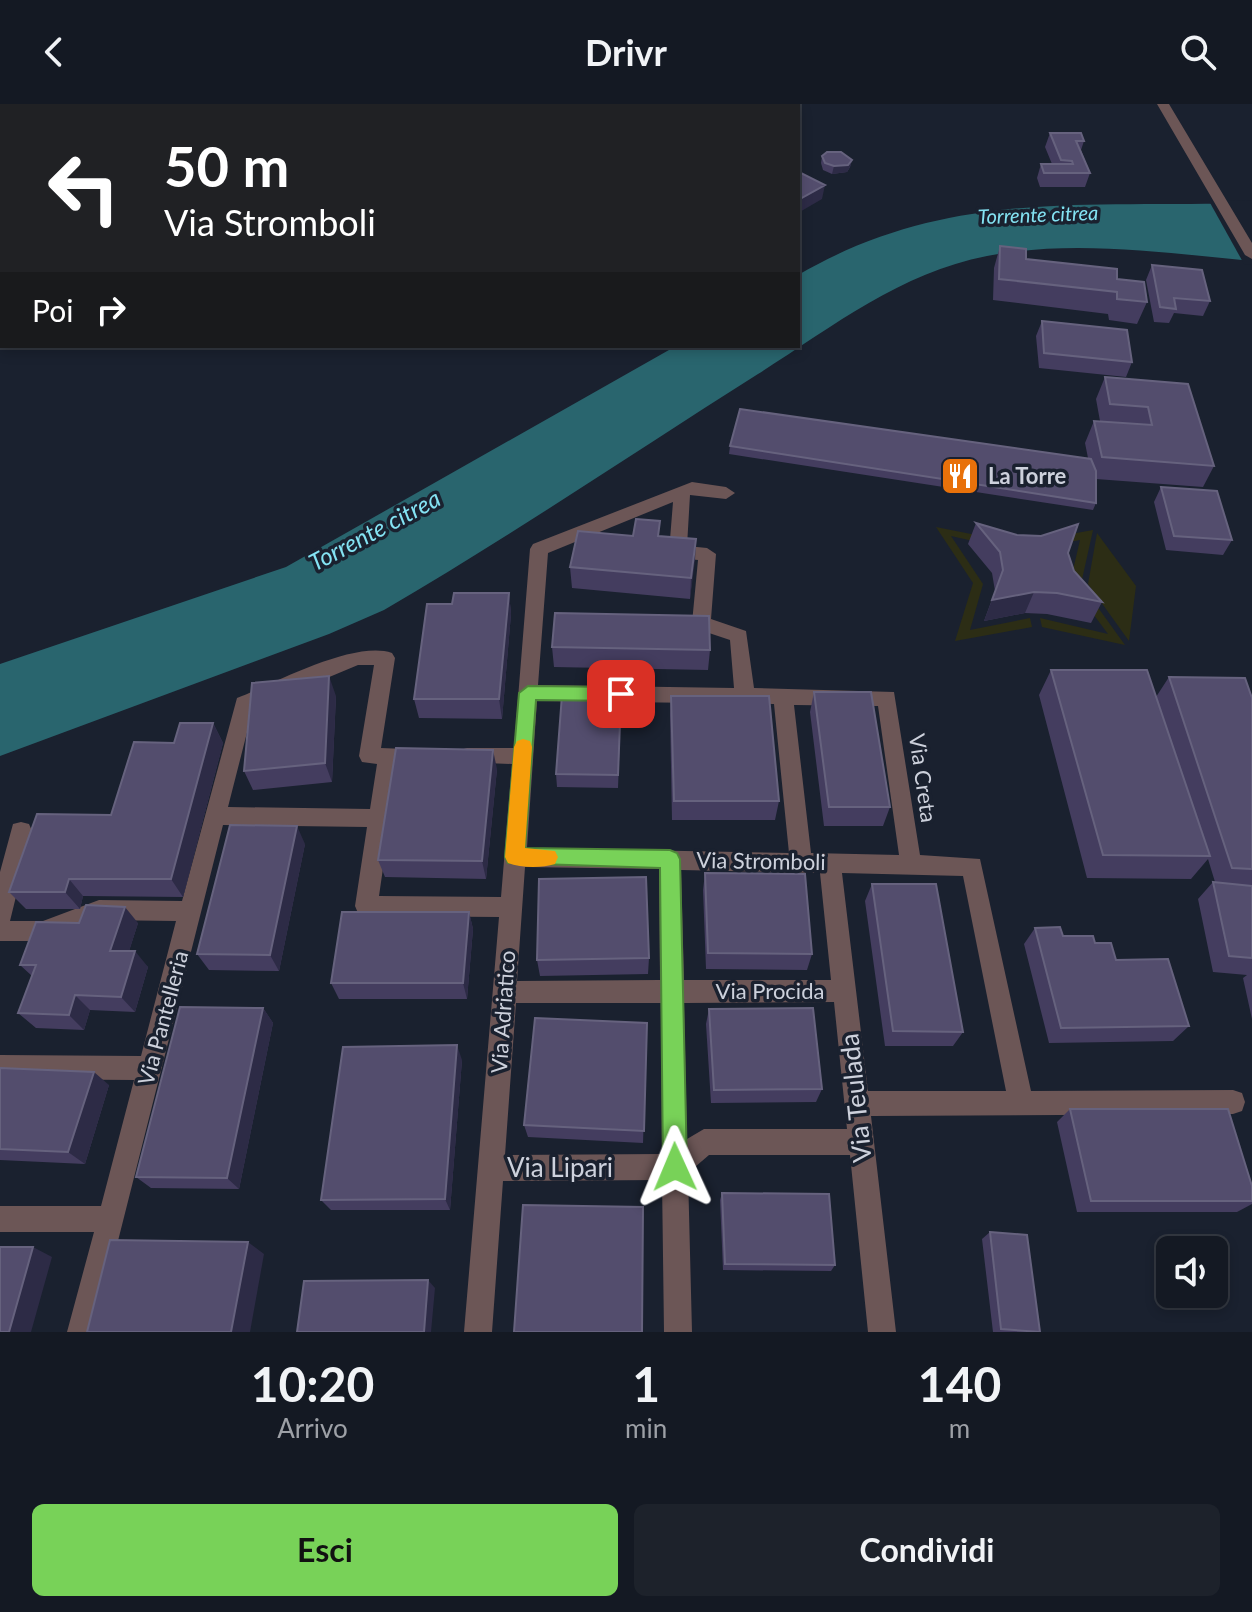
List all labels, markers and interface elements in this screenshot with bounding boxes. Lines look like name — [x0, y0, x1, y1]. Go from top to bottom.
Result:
icon: back — [32, 30, 76, 74]
text: Drivr — [585, 30, 667, 74]
icon: search — [1176, 30, 1220, 74]
text: 50 m — [164, 132, 289, 199]
icon: left — [32, 136, 136, 240]
text: Via Stromboli — [164, 200, 376, 244]
water label: Torrente citrea — [977, 200, 1099, 228]
icon: right — [89, 288, 133, 332]
text: Poi — [32, 292, 73, 328]
restaurant icon: La Torre — [939, 455, 981, 497]
place label: La Torre — [988, 462, 1067, 489]
water label: Torrente citrea — [304, 483, 445, 576]
pin — [587, 660, 655, 728]
icon: arrive — [599, 672, 643, 716]
street label: Via Creta — [904, 732, 943, 824]
street label: Via Stromboli — [696, 846, 826, 875]
street label: Via Pantelleria — [132, 948, 193, 1088]
street label: Via Adriatico — [485, 949, 520, 1074]
street label: Via Procida — [716, 977, 824, 1004]
street label: Via Teulada — [832, 1032, 878, 1164]
position arrow — [633, 1125, 717, 1209]
street label: Via Lipari — [507, 1151, 613, 1183]
map controls — [1156, 1236, 1228, 1308]
button: sound — [1156, 1236, 1228, 1308]
text: 10:20 — [251, 1355, 374, 1412]
text: 1 — [632, 1355, 660, 1412]
text: 140 — [918, 1355, 1001, 1412]
text: Arrivo — [277, 1412, 348, 1444]
text: min — [625, 1412, 667, 1444]
text: m — [949, 1412, 970, 1444]
button: Esci — [32, 1504, 618, 1596]
button: Condividi — [634, 1504, 1220, 1596]

